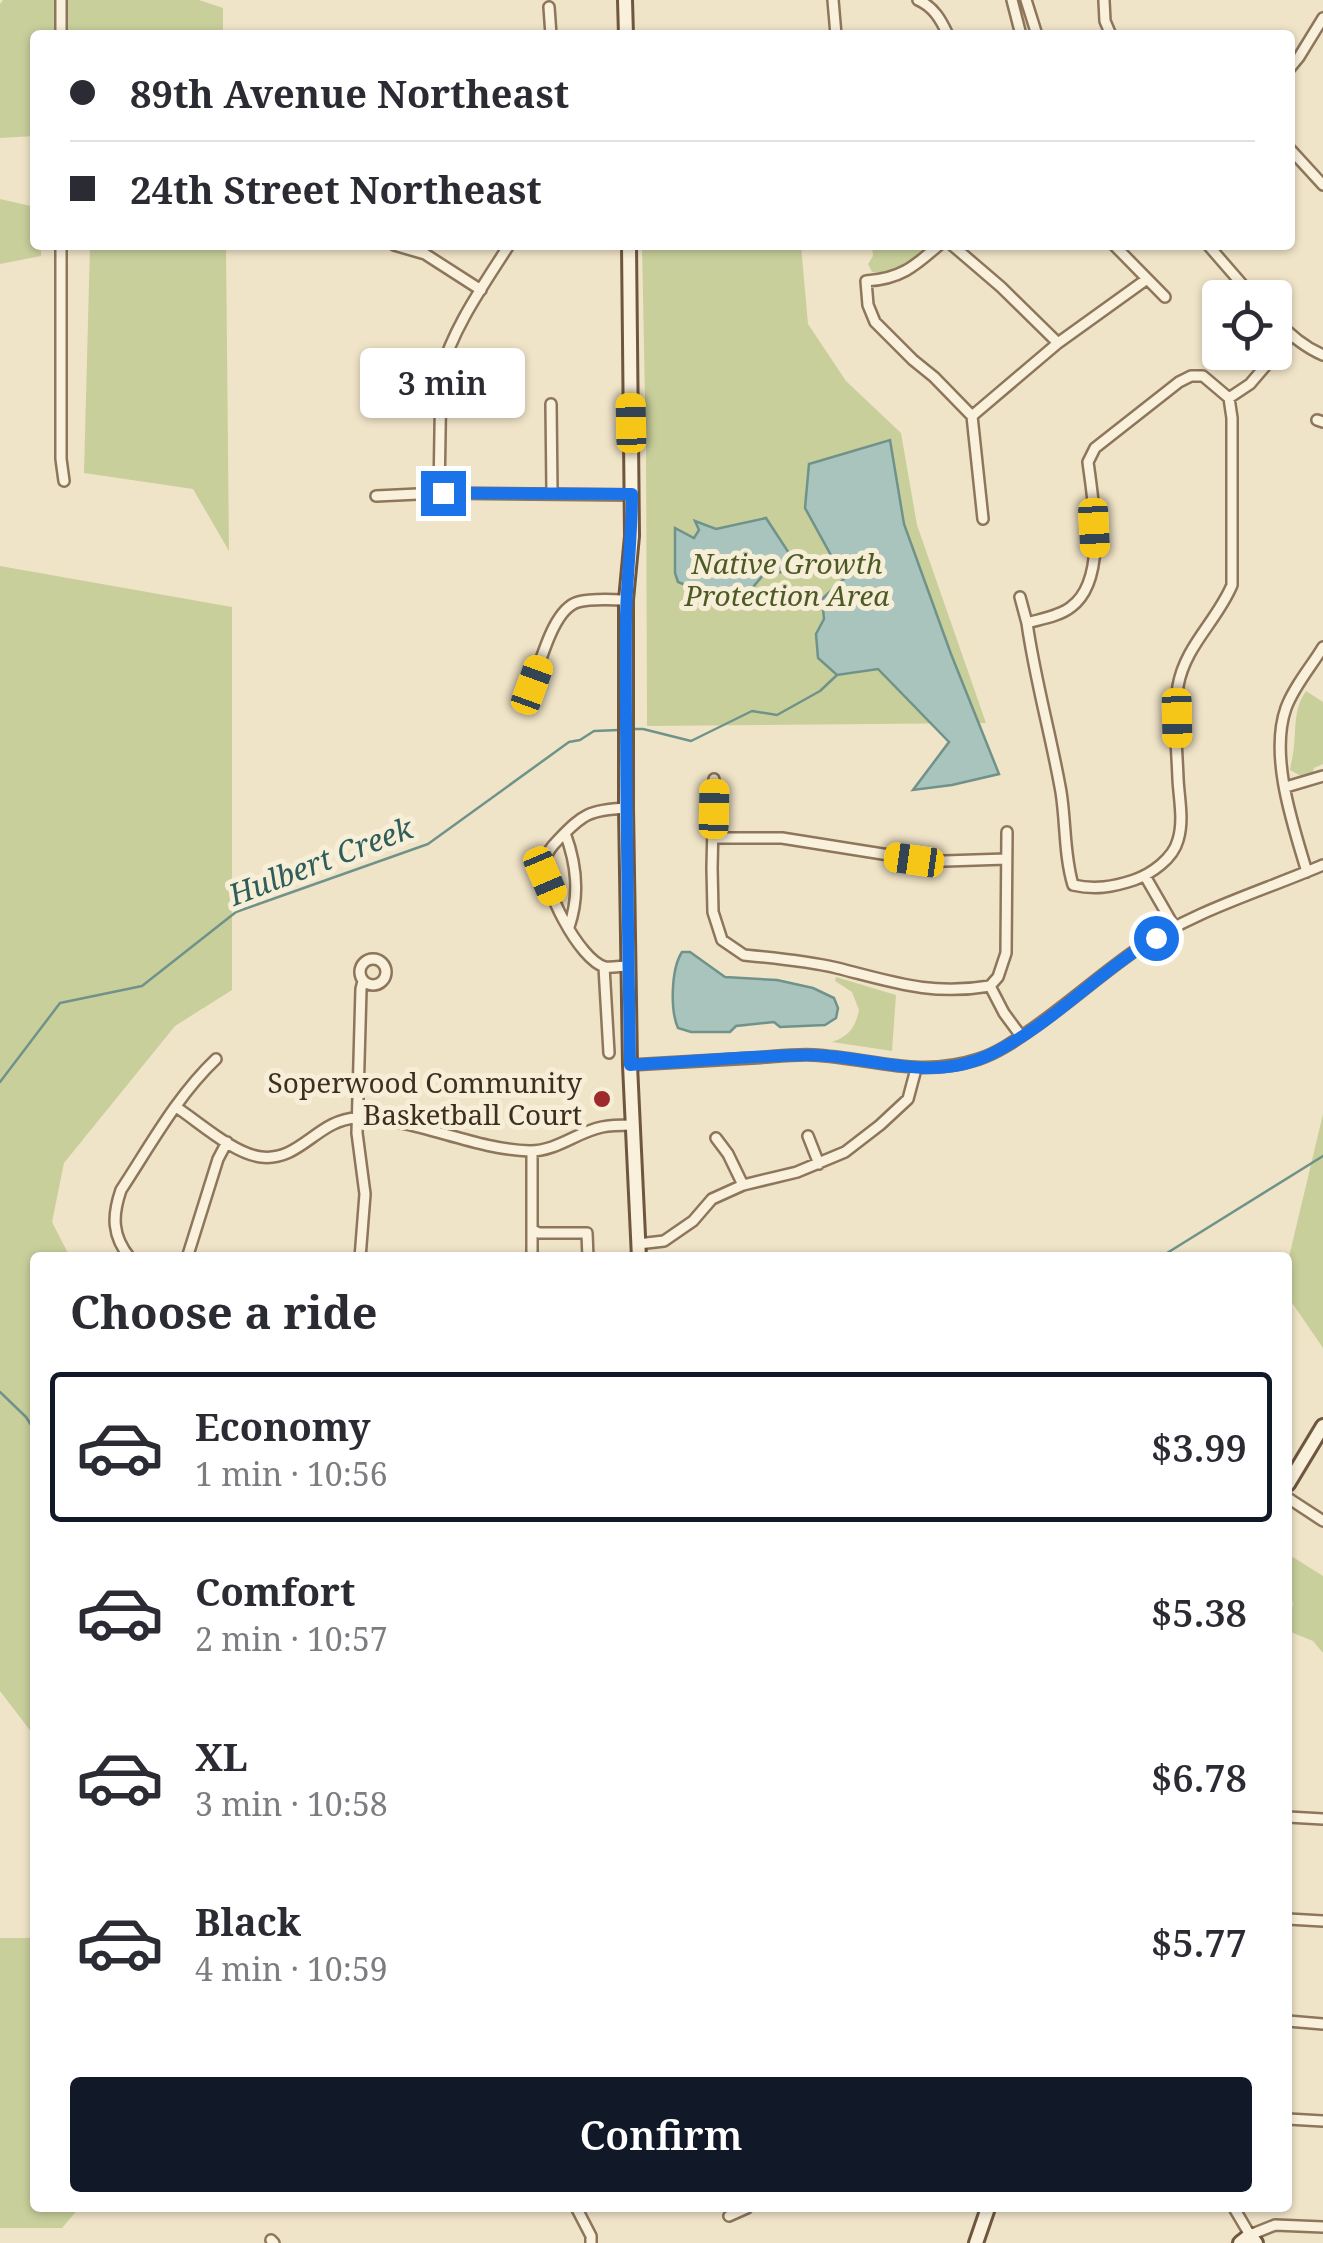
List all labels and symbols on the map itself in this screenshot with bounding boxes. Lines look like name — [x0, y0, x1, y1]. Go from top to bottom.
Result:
callout: 3 min — [360, 348, 526, 418]
car — [615, 393, 647, 453]
route end — [421, 471, 466, 516]
car — [1077, 497, 1111, 559]
park label: Native Growth Protection Area — [684, 544, 890, 614]
car — [508, 652, 556, 718]
car — [1161, 688, 1193, 748]
car — [698, 779, 730, 839]
water label: Hulbert Creek — [221, 806, 419, 915]
car — [882, 841, 946, 879]
car — [519, 843, 571, 909]
route start — [1134, 916, 1179, 961]
place label: Soperwood Community Basketball Court — [268, 1063, 582, 1133]
marker: Soperwood Community Basketball Court — [591, 1088, 613, 1110]

